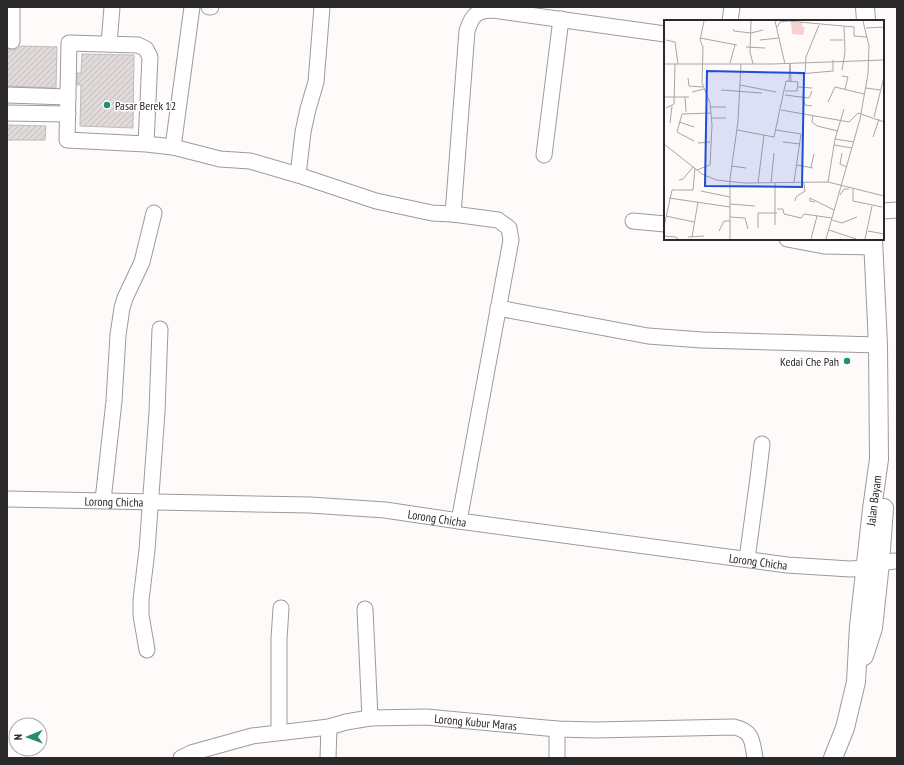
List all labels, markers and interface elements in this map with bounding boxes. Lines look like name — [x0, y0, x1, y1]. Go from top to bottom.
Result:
inset map — [664, 20, 884, 240]
place label: Pasar Berek 12 — [115, 98, 176, 113]
marker: Pasar Berek 12 — [102, 100, 112, 110]
place label: Kedai Che Pah — [780, 354, 839, 369]
marker: Kedai Che Pah — [842, 356, 852, 366]
street label: Jalan Bayam — [863, 474, 884, 528]
street label: Lorong Chicha — [84, 493, 144, 509]
street label: Lorong Chicha — [407, 506, 468, 529]
street label: Lorong Chicha — [728, 550, 789, 573]
street label: Lorong Kubur Maras — [434, 710, 518, 733]
north arrow — [8, 717, 48, 757]
text: N — [11, 734, 25, 740]

